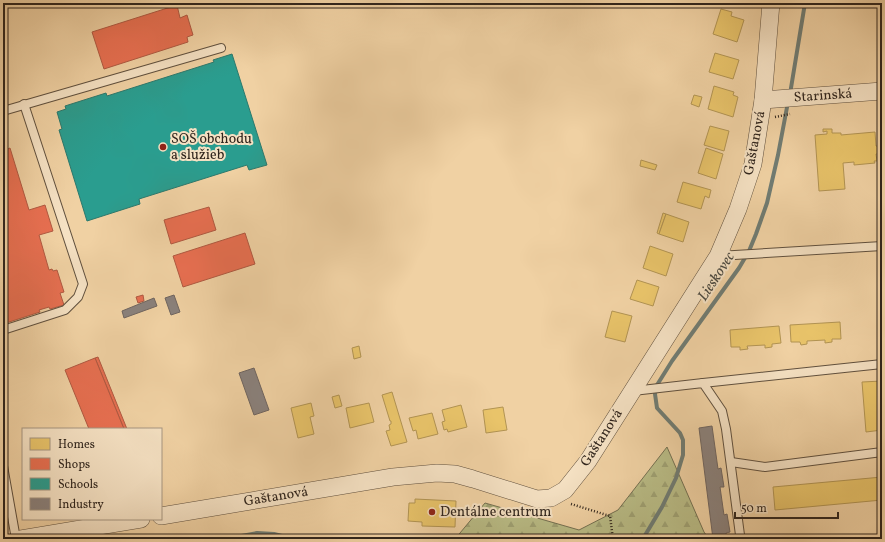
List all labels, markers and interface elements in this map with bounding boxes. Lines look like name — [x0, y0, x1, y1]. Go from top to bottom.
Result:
street label: Starinská — [793, 84, 853, 108]
street label: Gaštanová — [739, 109, 771, 177]
place label: SOŠ obchodu a služieb — [171, 130, 252, 165]
marker: SOŠ obchodu a služieb — [158, 142, 168, 152]
water label: Lieskovec — [693, 248, 741, 306]
street label: Gaštanová — [576, 406, 628, 470]
legend — [22, 428, 162, 520]
text: Homes — [58, 437, 95, 453]
text: Shops — [58, 457, 90, 473]
text: Schools — [58, 477, 98, 493]
street label: Gaštanová — [242, 483, 310, 511]
scale bar — [735, 494, 838, 520]
text: Industry — [58, 497, 104, 513]
text: 50 m — [741, 501, 767, 517]
place label: Dentálne centrum — [440, 503, 551, 522]
marker: Dentálne centrum — [427, 507, 437, 517]

